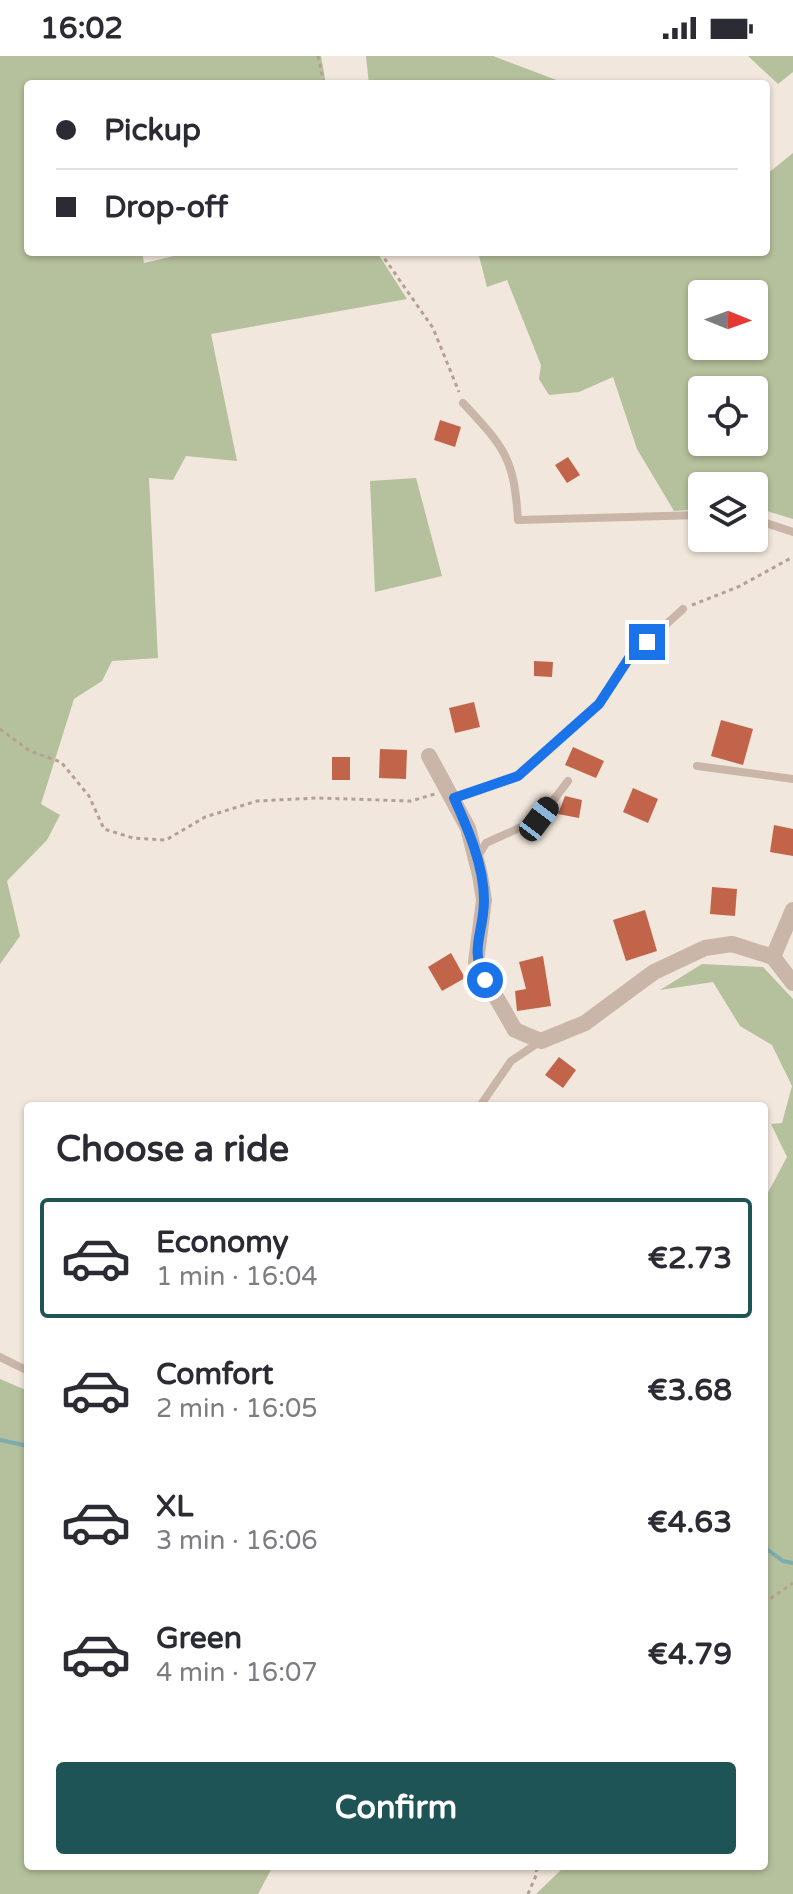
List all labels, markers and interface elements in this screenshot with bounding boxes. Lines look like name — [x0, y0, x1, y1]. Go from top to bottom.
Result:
text: 16:02 — [40, 10, 123, 47]
text: Pickup — [104, 112, 201, 149]
text: Drop-off — [104, 189, 228, 226]
north arrow — [688, 280, 768, 360]
map controls — [688, 280, 768, 552]
button: locate — [688, 376, 768, 456]
button: layers — [688, 472, 768, 552]
route end — [629, 624, 665, 660]
car — [515, 793, 563, 845]
route start — [467, 962, 503, 998]
text: Choose a ride — [56, 1128, 289, 1171]
icon: car — [60, 1222, 132, 1294]
text: Economy — [156, 1224, 289, 1261]
text: €2.73 — [648, 1240, 732, 1277]
text: 1 min · 16:04 — [156, 1261, 318, 1292]
icon: car — [60, 1354, 132, 1426]
text: Comfort — [156, 1356, 274, 1393]
text: €3.68 — [647, 1372, 732, 1409]
text: 2 min · 16:05 — [156, 1393, 318, 1424]
icon: car — [60, 1486, 132, 1558]
text: XL — [156, 1488, 193, 1525]
text: €4.63 — [647, 1504, 732, 1541]
text: 3 min · 16:06 — [156, 1525, 318, 1556]
icon: car — [60, 1618, 132, 1690]
text: Green — [156, 1620, 242, 1657]
text: €4.79 — [648, 1636, 732, 1673]
text: 4 min · 16:07 — [156, 1657, 318, 1688]
button: Confirm — [56, 1762, 736, 1854]

